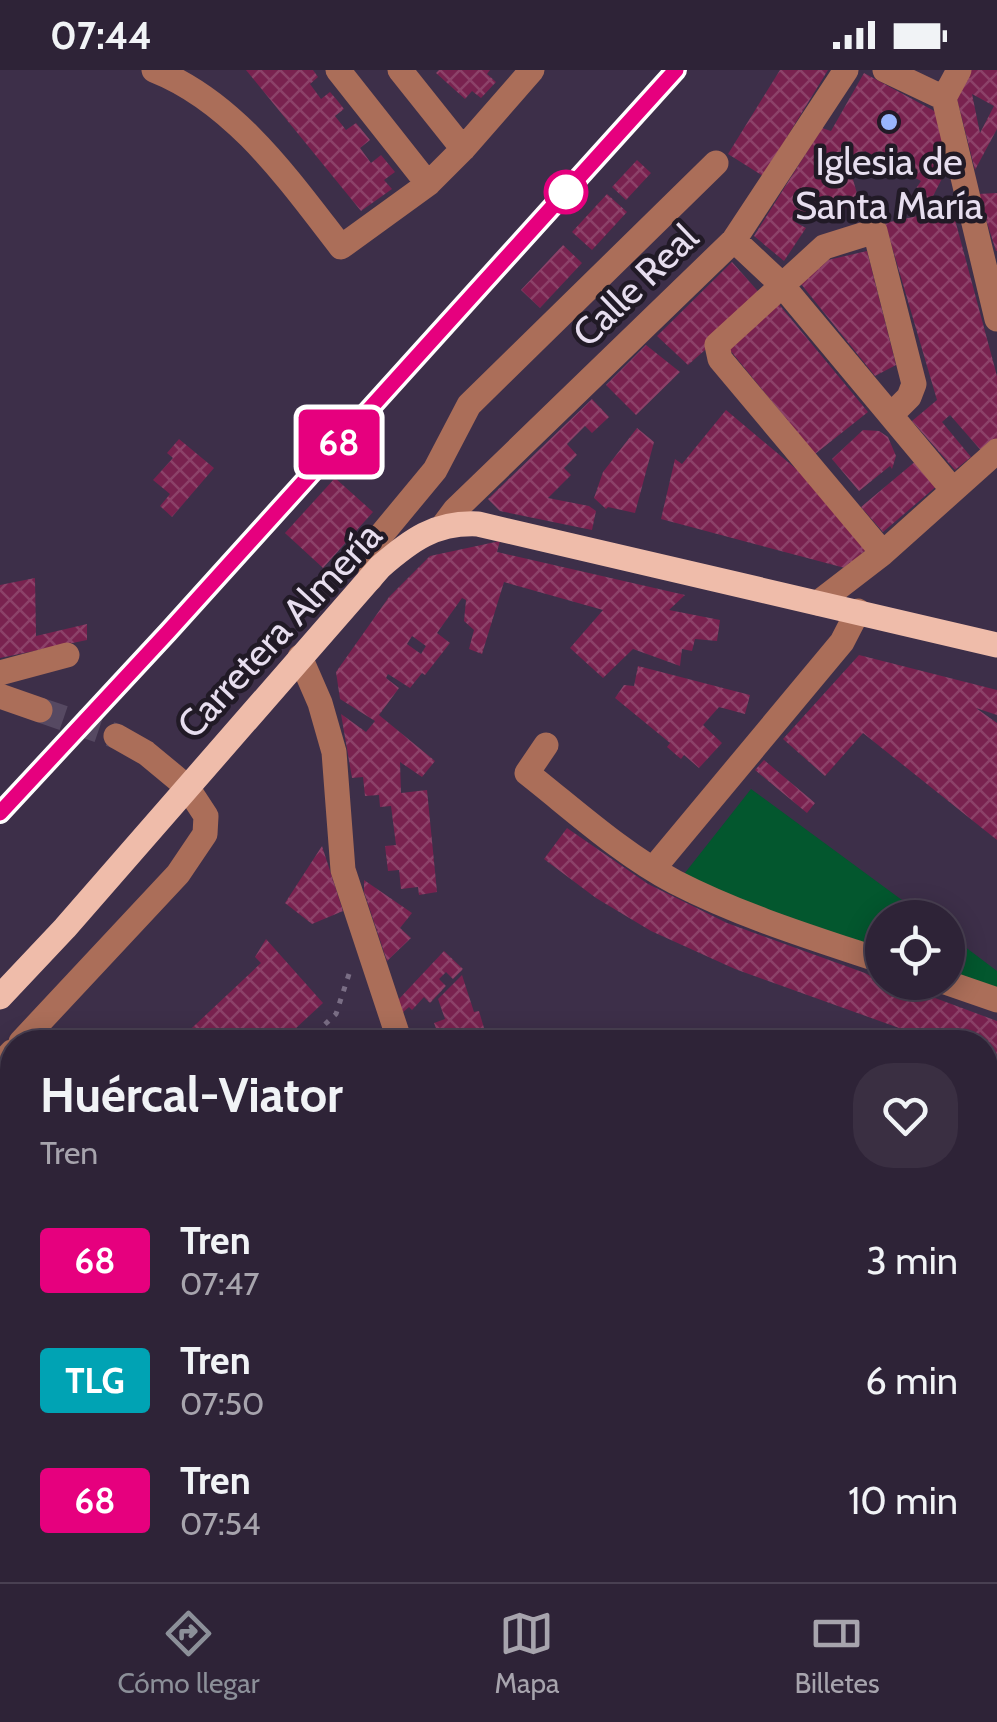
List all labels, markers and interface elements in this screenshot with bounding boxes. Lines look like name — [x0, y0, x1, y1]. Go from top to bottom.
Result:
text: 07:44 — [50, 12, 152, 59]
marker: Iglesia de Santa María — [878, 111, 900, 133]
place label: Iglesia de Santa María — [795, 138, 983, 229]
unlabelled marker — [545, 171, 587, 213]
street label: Calle Real — [562, 214, 708, 356]
line badge: 68 — [294, 410, 384, 474]
text: 68 — [319, 421, 359, 464]
street label: Carretera Almería — [167, 512, 391, 748]
map controls — [865, 900, 965, 1000]
button: locate — [865, 900, 965, 1000]
button: heart — [853, 1063, 958, 1168]
text: Huércal-Viator — [40, 1066, 343, 1124]
text: Tren — [40, 1133, 98, 1172]
text: Tren — [180, 1217, 251, 1264]
text: 3 min — [866, 1237, 958, 1284]
text: 68 — [75, 1239, 115, 1282]
text: 07:47 — [180, 1264, 259, 1303]
text: Tren — [180, 1337, 251, 1384]
text: 6 min — [865, 1357, 958, 1404]
text: TLG — [65, 1359, 125, 1402]
text: 07:50 — [180, 1384, 264, 1423]
text: Tren — [180, 1457, 251, 1504]
text: 10 min — [848, 1477, 958, 1524]
text: 68 — [75, 1479, 115, 1522]
text: 07:54 — [180, 1504, 261, 1543]
tab: Cómo llegar — [117, 1606, 260, 1700]
tab: Mapa — [494, 1606, 560, 1700]
tab: Billetes — [794, 1606, 880, 1700]

